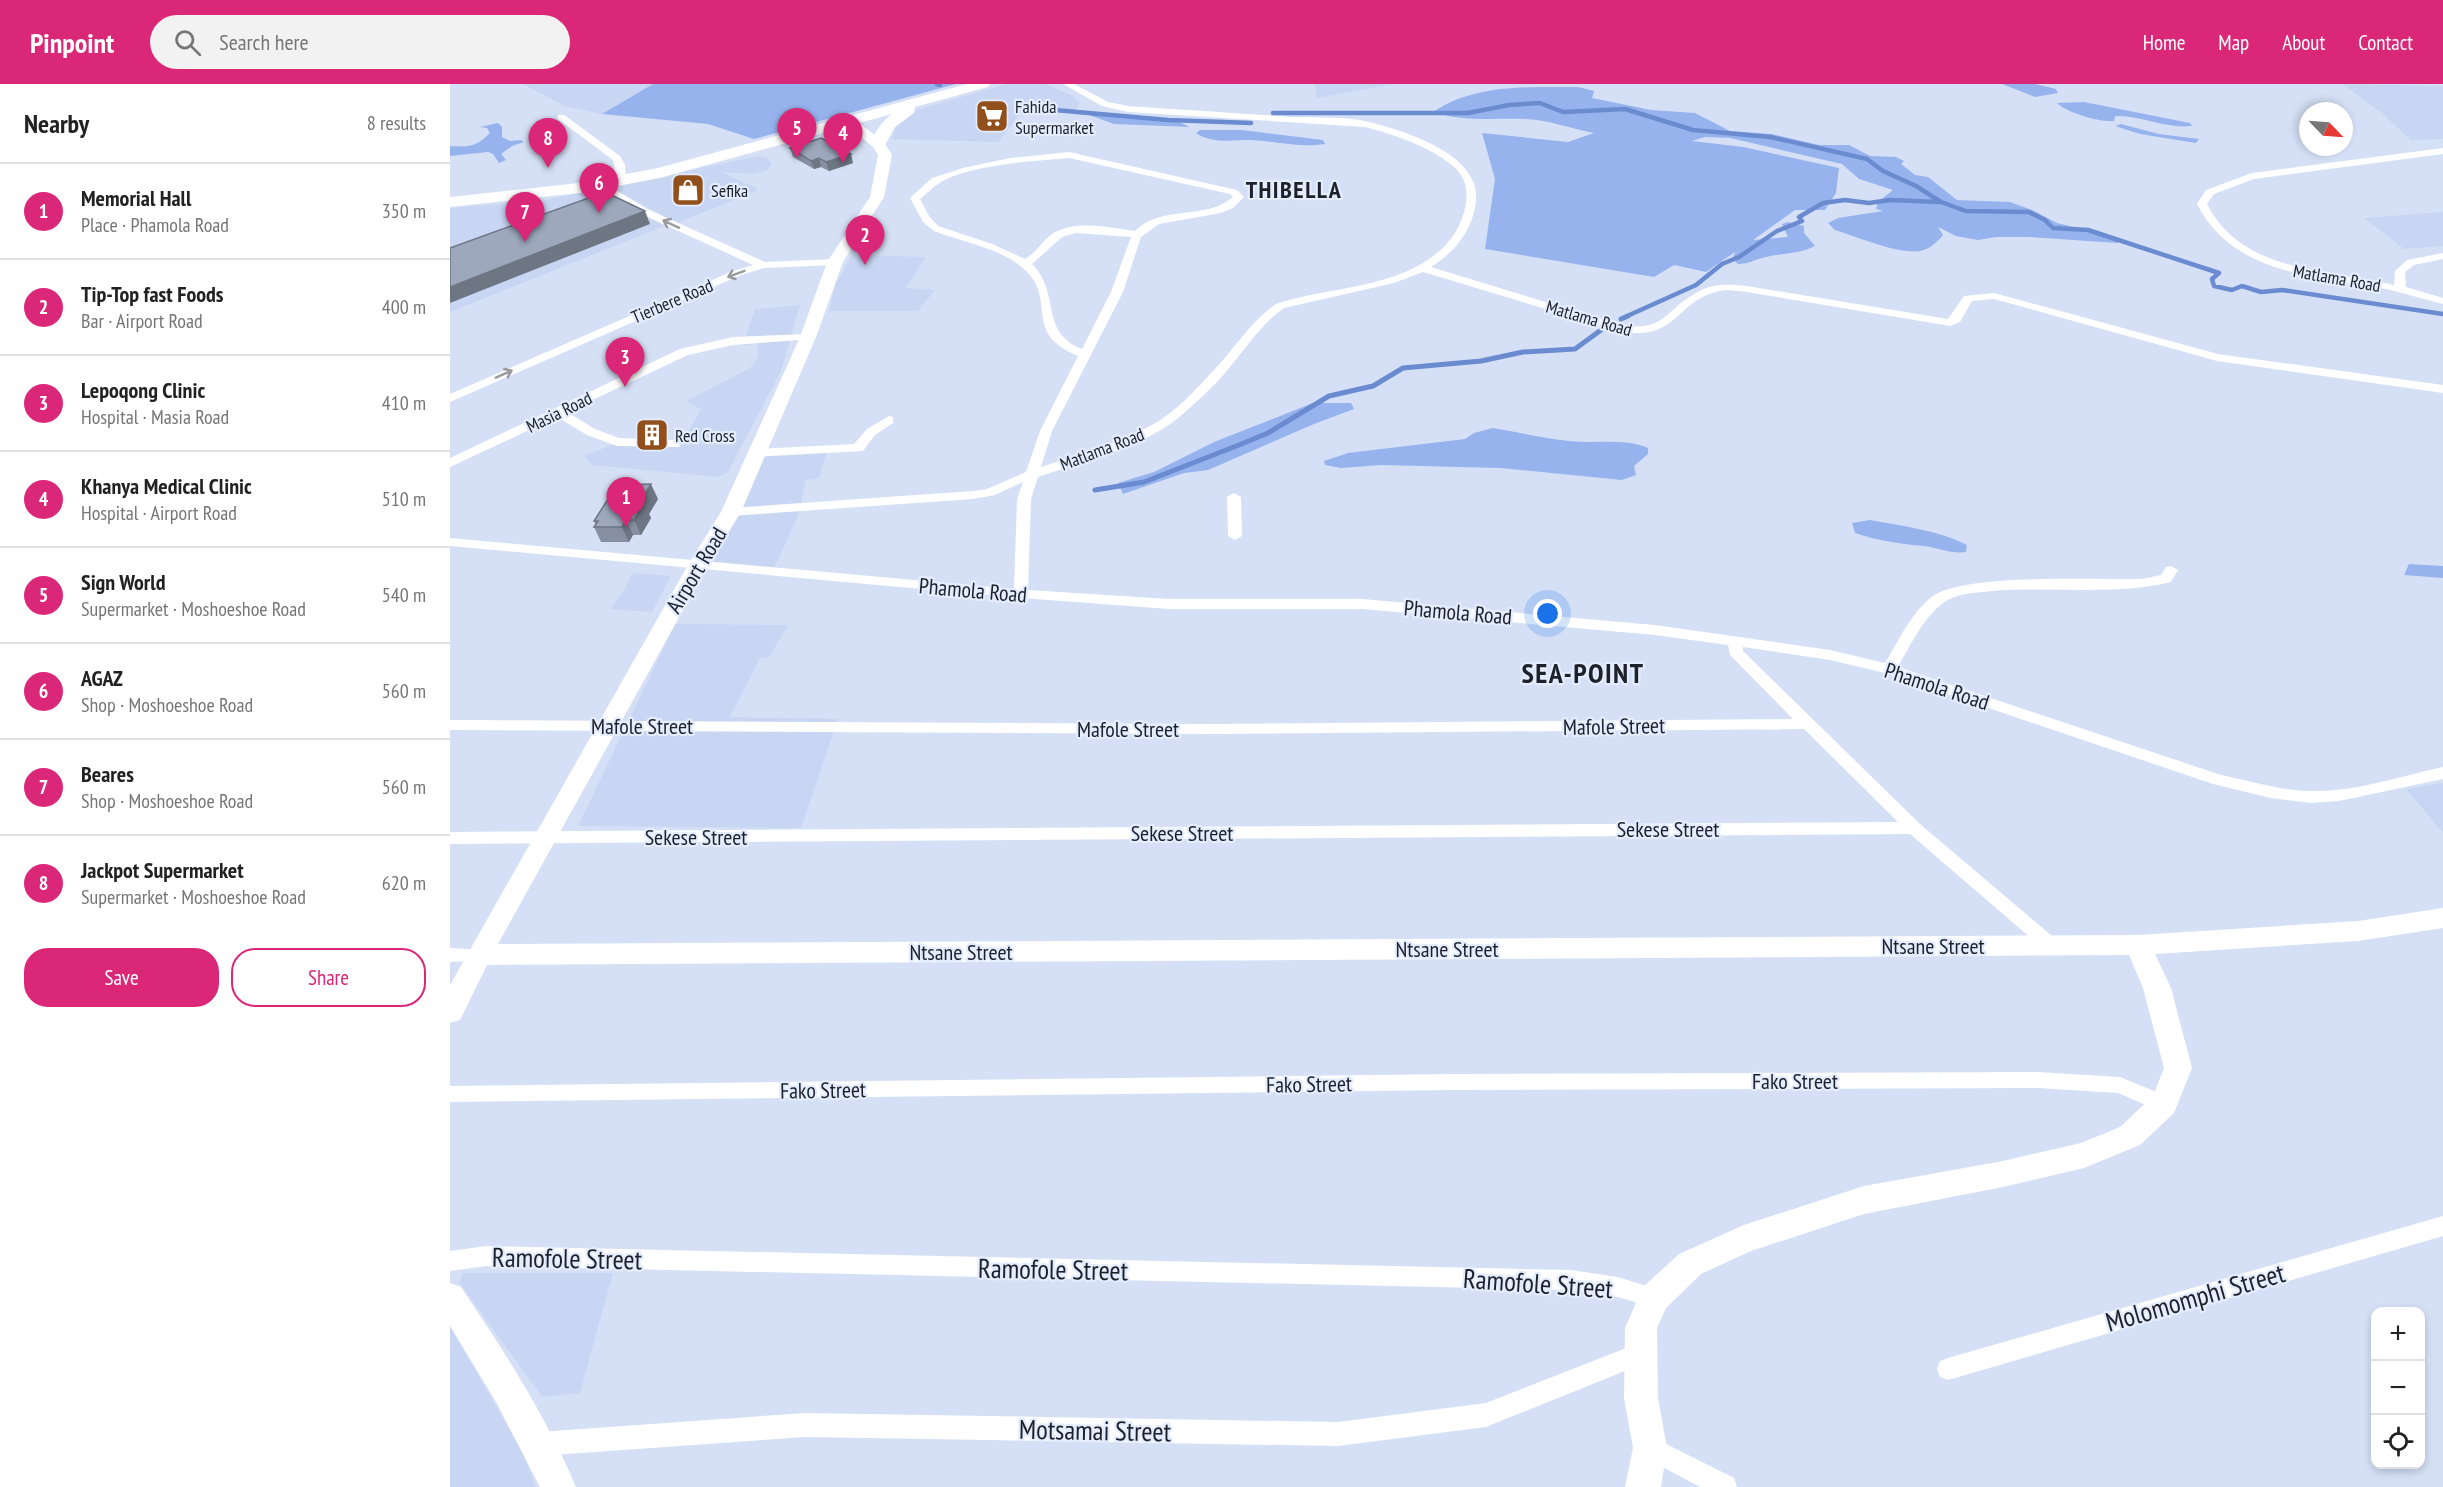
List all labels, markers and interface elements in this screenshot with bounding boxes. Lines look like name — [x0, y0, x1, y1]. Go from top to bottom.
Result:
search box — [150, 15, 570, 69]
text: Pinpoint — [30, 24, 114, 61]
icon: search — [171, 26, 204, 59]
text: Search here — [219, 28, 309, 56]
text: Home — [2143, 29, 2185, 56]
text: Map — [2218, 29, 2249, 56]
text: About — [2282, 29, 2325, 56]
text: Contact — [2358, 29, 2413, 56]
place label: Fahida Supermarket — [1015, 95, 1094, 139]
supermarket icon: Fahida Supermarket — [974, 98, 1010, 134]
north arrow — [2299, 102, 2353, 156]
text: Nearby — [24, 107, 89, 140]
pin: 5 — [778, 109, 816, 158]
text: 8 results — [367, 110, 426, 136]
pin: 4 — [824, 113, 862, 163]
pin: 8 — [528, 118, 568, 168]
pin: 6 — [580, 164, 618, 213]
shop icon: Sefika — [670, 172, 706, 208]
district label: THIBELLA — [1246, 174, 1342, 205]
place label: Sefika — [711, 179, 748, 202]
text: Memorial Hall — [81, 184, 191, 212]
pin: 7 — [506, 192, 544, 242]
text: 1 — [39, 198, 48, 224]
text: 350 m — [382, 198, 426, 224]
text: Place · Phamola Road — [81, 212, 229, 238]
pin: 2 — [846, 216, 884, 265]
one-way arrow — [663, 218, 681, 230]
street label: Matlama Road — [2291, 259, 2383, 297]
one-way arrow — [728, 269, 746, 280]
street label: Tierbere Road — [628, 274, 716, 328]
text: Tip-Top fast Foods — [81, 280, 223, 308]
text: 2 — [39, 294, 48, 320]
text: 400 m — [382, 294, 426, 320]
street label: Matlama Road — [1543, 295, 1635, 341]
text: Bar · Airport Road — [81, 308, 203, 334]
pin: 3 — [606, 338, 645, 387]
one-way arrow — [494, 368, 512, 380]
text: Lepoqong Clinic — [81, 376, 205, 404]
street label: Masia Road — [522, 386, 596, 438]
text: 3 — [39, 390, 48, 416]
text: 410 m — [382, 390, 426, 416]
text: Hospital · Masia Road — [81, 404, 229, 430]
building icon: Red Cross — [634, 417, 670, 453]
street label: Matlama Road — [1057, 422, 1147, 476]
place label: Red Cross — [675, 424, 735, 447]
text: Khanya Medical Clinic — [81, 472, 252, 500]
pin: 1 — [606, 478, 645, 527]
text: 4 — [39, 486, 48, 512]
text: 510 m — [382, 486, 426, 512]
text: Hospital · Airport Road — [81, 500, 237, 526]
street label: Airport Road — [660, 522, 732, 618]
text: Sign World — [81, 568, 165, 596]
street label: Phamola Road — [918, 571, 1028, 609]
text: 5 — [39, 582, 48, 608]
text: 540 m — [382, 582, 426, 608]
street label: Phamola Road — [1403, 593, 1513, 631]
text: Supermarket · Moshoeshoe Road — [81, 596, 306, 622]
your location — [1533, 599, 1562, 628]
district label: SEA-POINT — [1522, 654, 1644, 691]
street label: Phamola Road — [1881, 656, 1993, 716]
text: AGAZ — [81, 664, 123, 692]
text: 6 — [39, 678, 48, 704]
text: 560 m — [382, 678, 426, 704]
text: Shop · Moshoeshoe Road — [81, 692, 253, 718]
street label: Mafole Street — [1563, 711, 1665, 741]
street label: Mafole Street — [591, 712, 693, 740]
street label: Mafole Street — [1077, 715, 1179, 743]
text: Beares — [81, 760, 134, 788]
text: 7 — [39, 774, 48, 800]
text: 560 m — [382, 774, 426, 800]
text: Shop · Moshoeshoe Road — [81, 788, 253, 814]
street label: Sekese Street — [1617, 815, 1719, 843]
street label: Sekese Street — [1131, 819, 1233, 847]
street label: Sekese Street — [645, 823, 747, 851]
text: Jackpot Supermarket — [81, 856, 244, 884]
text: 8 — [39, 870, 48, 896]
text: 620 m — [382, 870, 426, 896]
text: Supermarket · Moshoeshoe Road — [81, 884, 306, 910]
street label: Ntsane Street — [1881, 932, 1985, 960]
street label: Ntsane Street — [1395, 935, 1499, 963]
street label: Ntsane Street — [909, 938, 1013, 966]
button: Save — [24, 948, 219, 1007]
button: Share — [231, 948, 426, 1007]
street label: Fako Street — [1752, 1067, 1838, 1095]
street label: Fako Street — [1266, 1069, 1352, 1099]
street label: Fako Street — [780, 1075, 866, 1105]
street label: Ramofole Street — [492, 1240, 643, 1276]
street label: Ramofole Street — [978, 1251, 1129, 1287]
street label: Molomomphi Street — [2102, 1255, 2289, 1339]
street label: Ramofole Street — [1462, 1261, 1615, 1305]
map controls — [2371, 1307, 2425, 1469]
button: + — [2371, 1307, 2425, 1361]
button: − — [2371, 1361, 2425, 1415]
street label: Motsamai Street — [1019, 1412, 1172, 1448]
button: locate — [2371, 1415, 2425, 1469]

